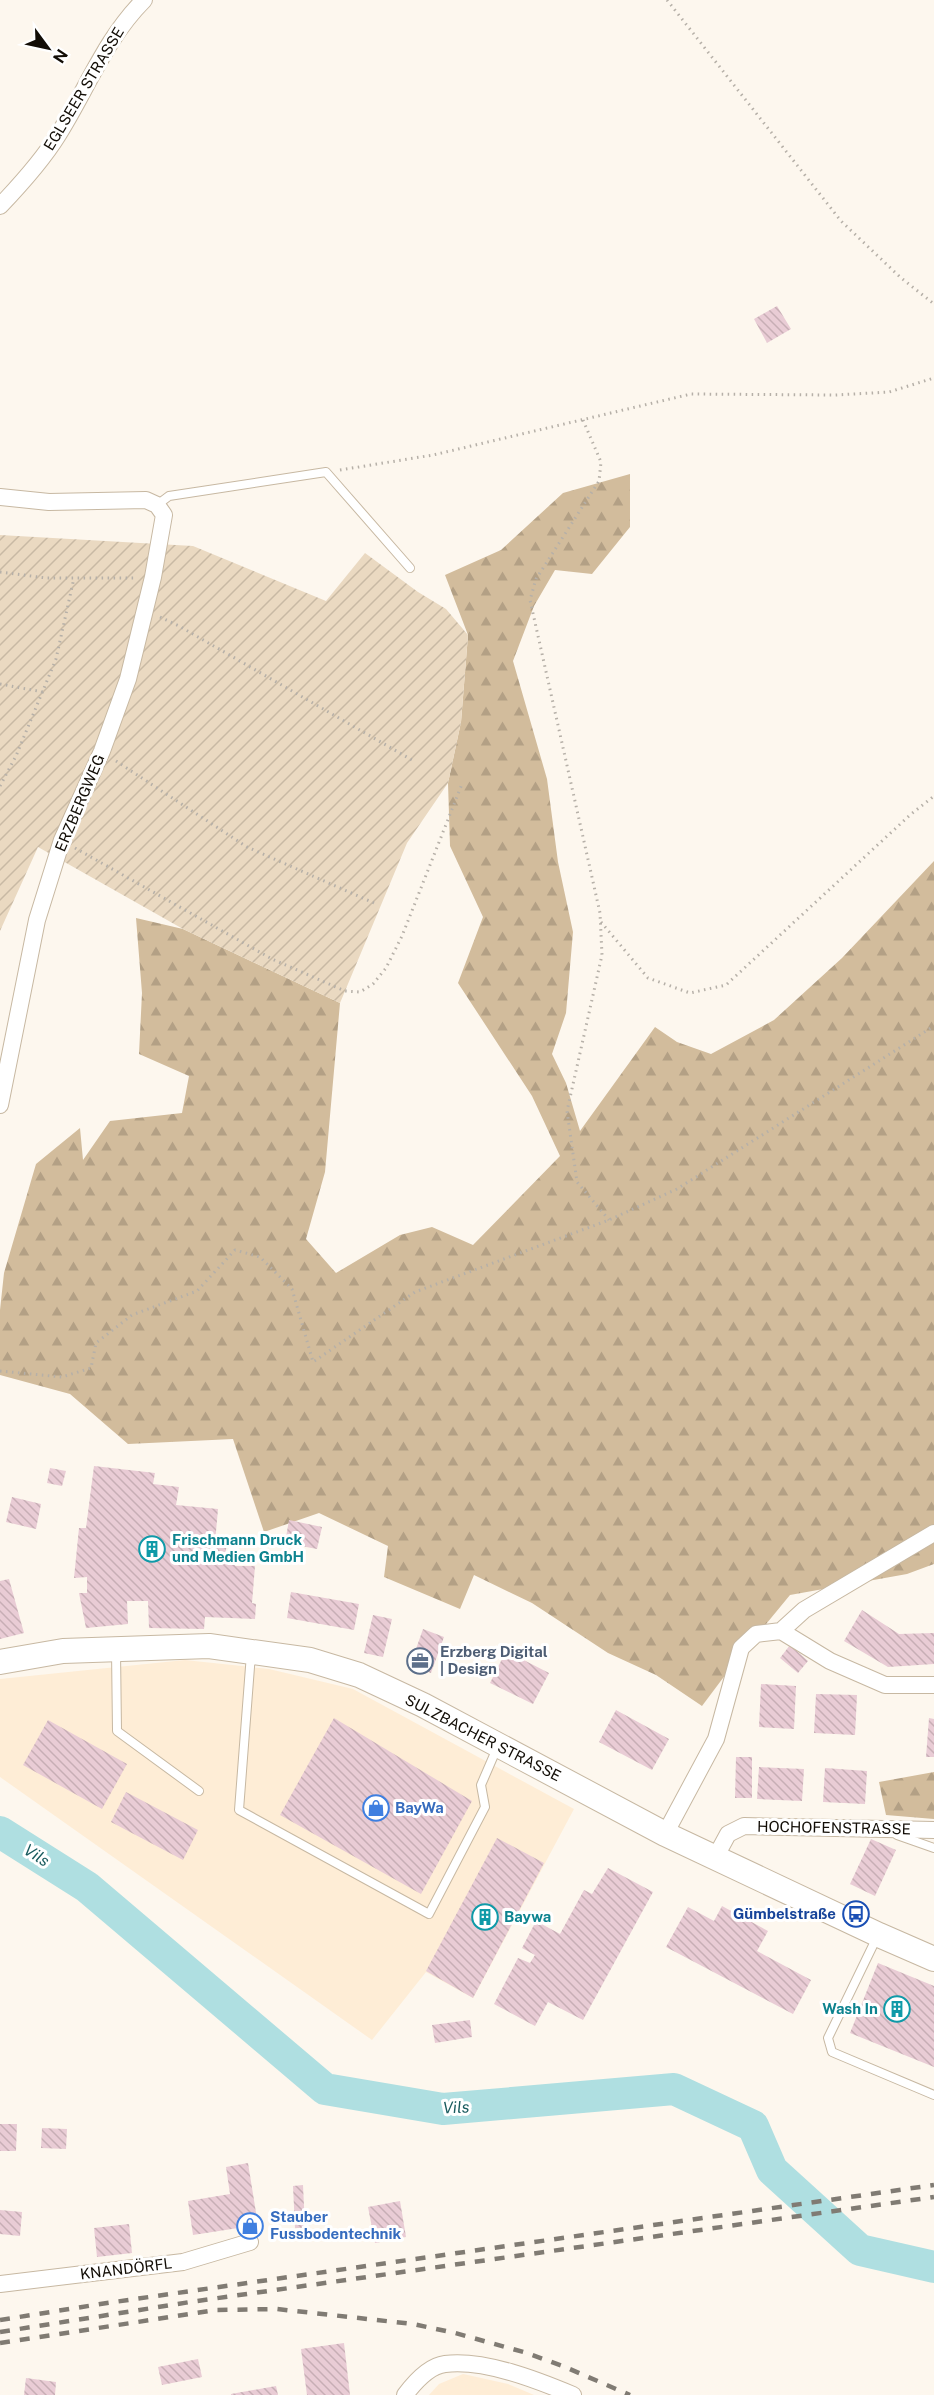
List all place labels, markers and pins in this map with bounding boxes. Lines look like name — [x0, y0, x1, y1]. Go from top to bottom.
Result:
place label: Frischmann Druck und Medien GmbH — [172, 1531, 304, 1565]
building icon: Frischmann Druck und Medien GmbH — [137, 1534, 167, 1564]
place label: Erzberg Digital | Design — [440, 1643, 548, 1677]
office icon: Erzberg Digital | Design — [405, 1646, 435, 1676]
shop icon: BayWa — [361, 1793, 391, 1823]
place label: BayWa — [395, 1799, 444, 1816]
bus stop icon: Gümbelstraße — [841, 1899, 871, 1929]
building icon: Baywa — [470, 1902, 500, 1932]
place label: Gümbelstraße — [733, 1905, 836, 1922]
place label: Baywa — [504, 1908, 551, 1925]
building icon: Wash In — [882, 1994, 912, 2024]
place label: Wash In — [822, 2000, 878, 2017]
place label: Stauber Fussbodentechnik — [270, 2208, 402, 2242]
shop icon: Stauber Fussbodentechnik — [235, 2211, 265, 2241]

